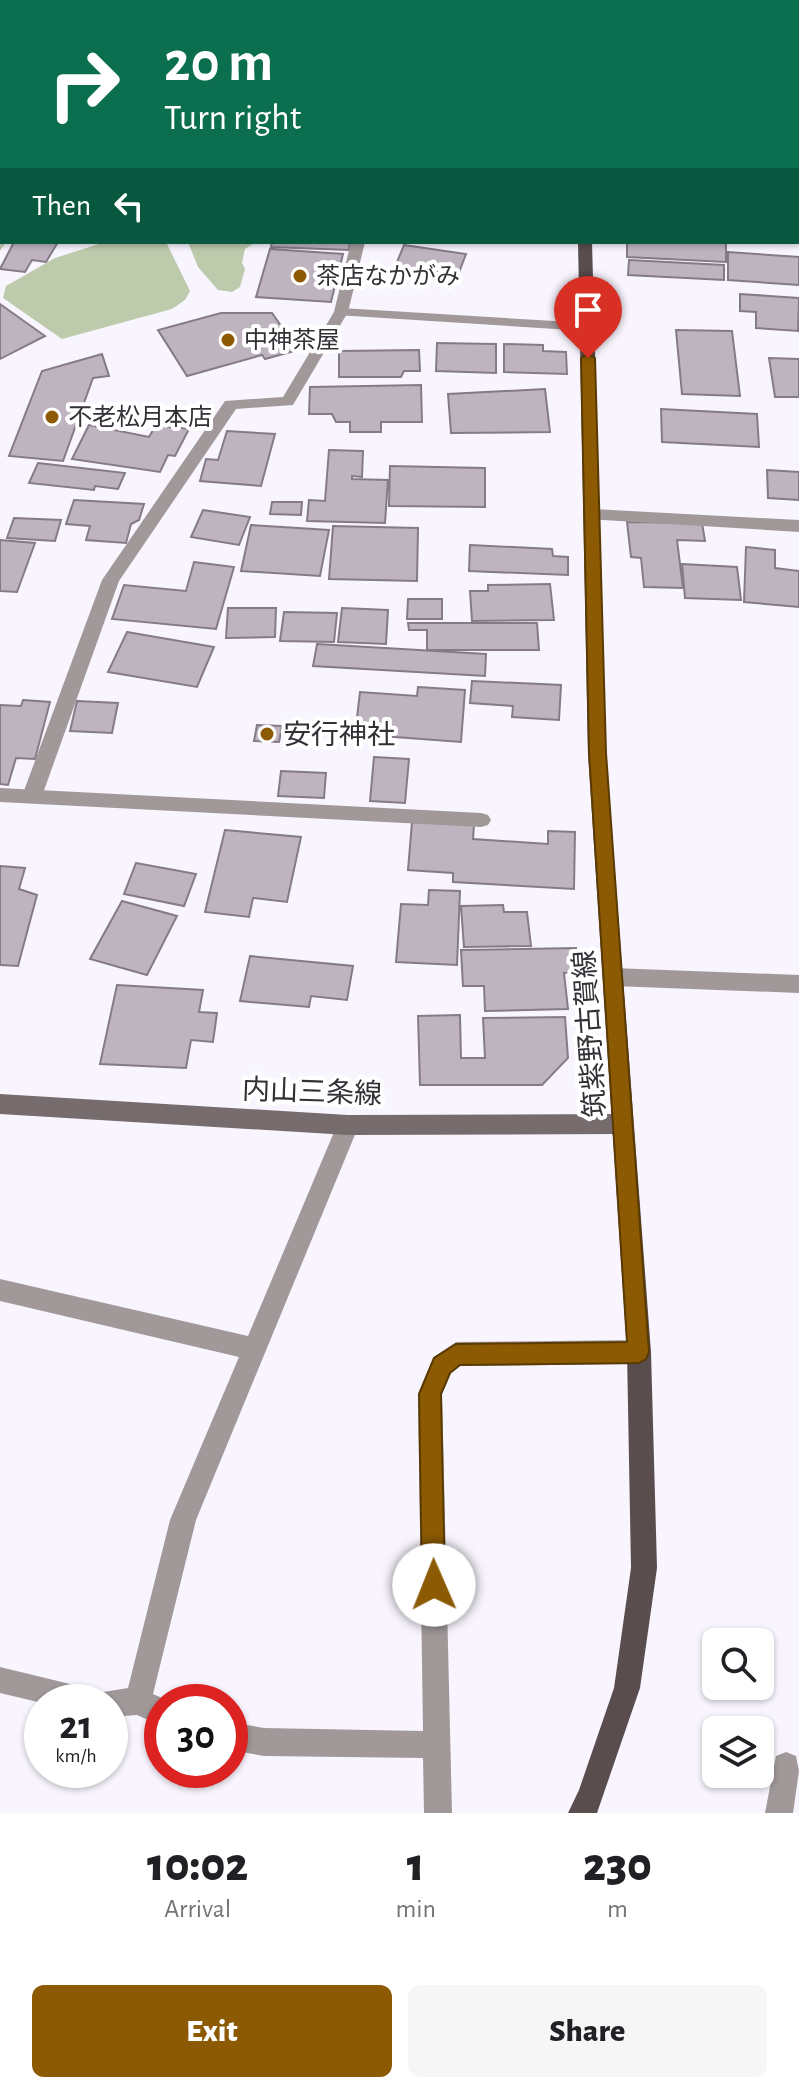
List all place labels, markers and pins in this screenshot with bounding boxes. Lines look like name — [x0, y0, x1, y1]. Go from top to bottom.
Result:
place label: 茶店なかがみ — [316, 263, 460, 289]
marker: 茶店なかがみ — [291, 267, 309, 285]
pin — [554, 276, 622, 358]
place label: 中神茶屋 — [244, 327, 340, 353]
marker: 中神茶屋 — [219, 331, 237, 349]
place label: 不老松月本店 — [68, 404, 212, 430]
marker: 不老松月本店 — [43, 408, 61, 426]
place label: 安行神社 — [283, 720, 395, 750]
marker: 安行神社 — [258, 725, 276, 743]

